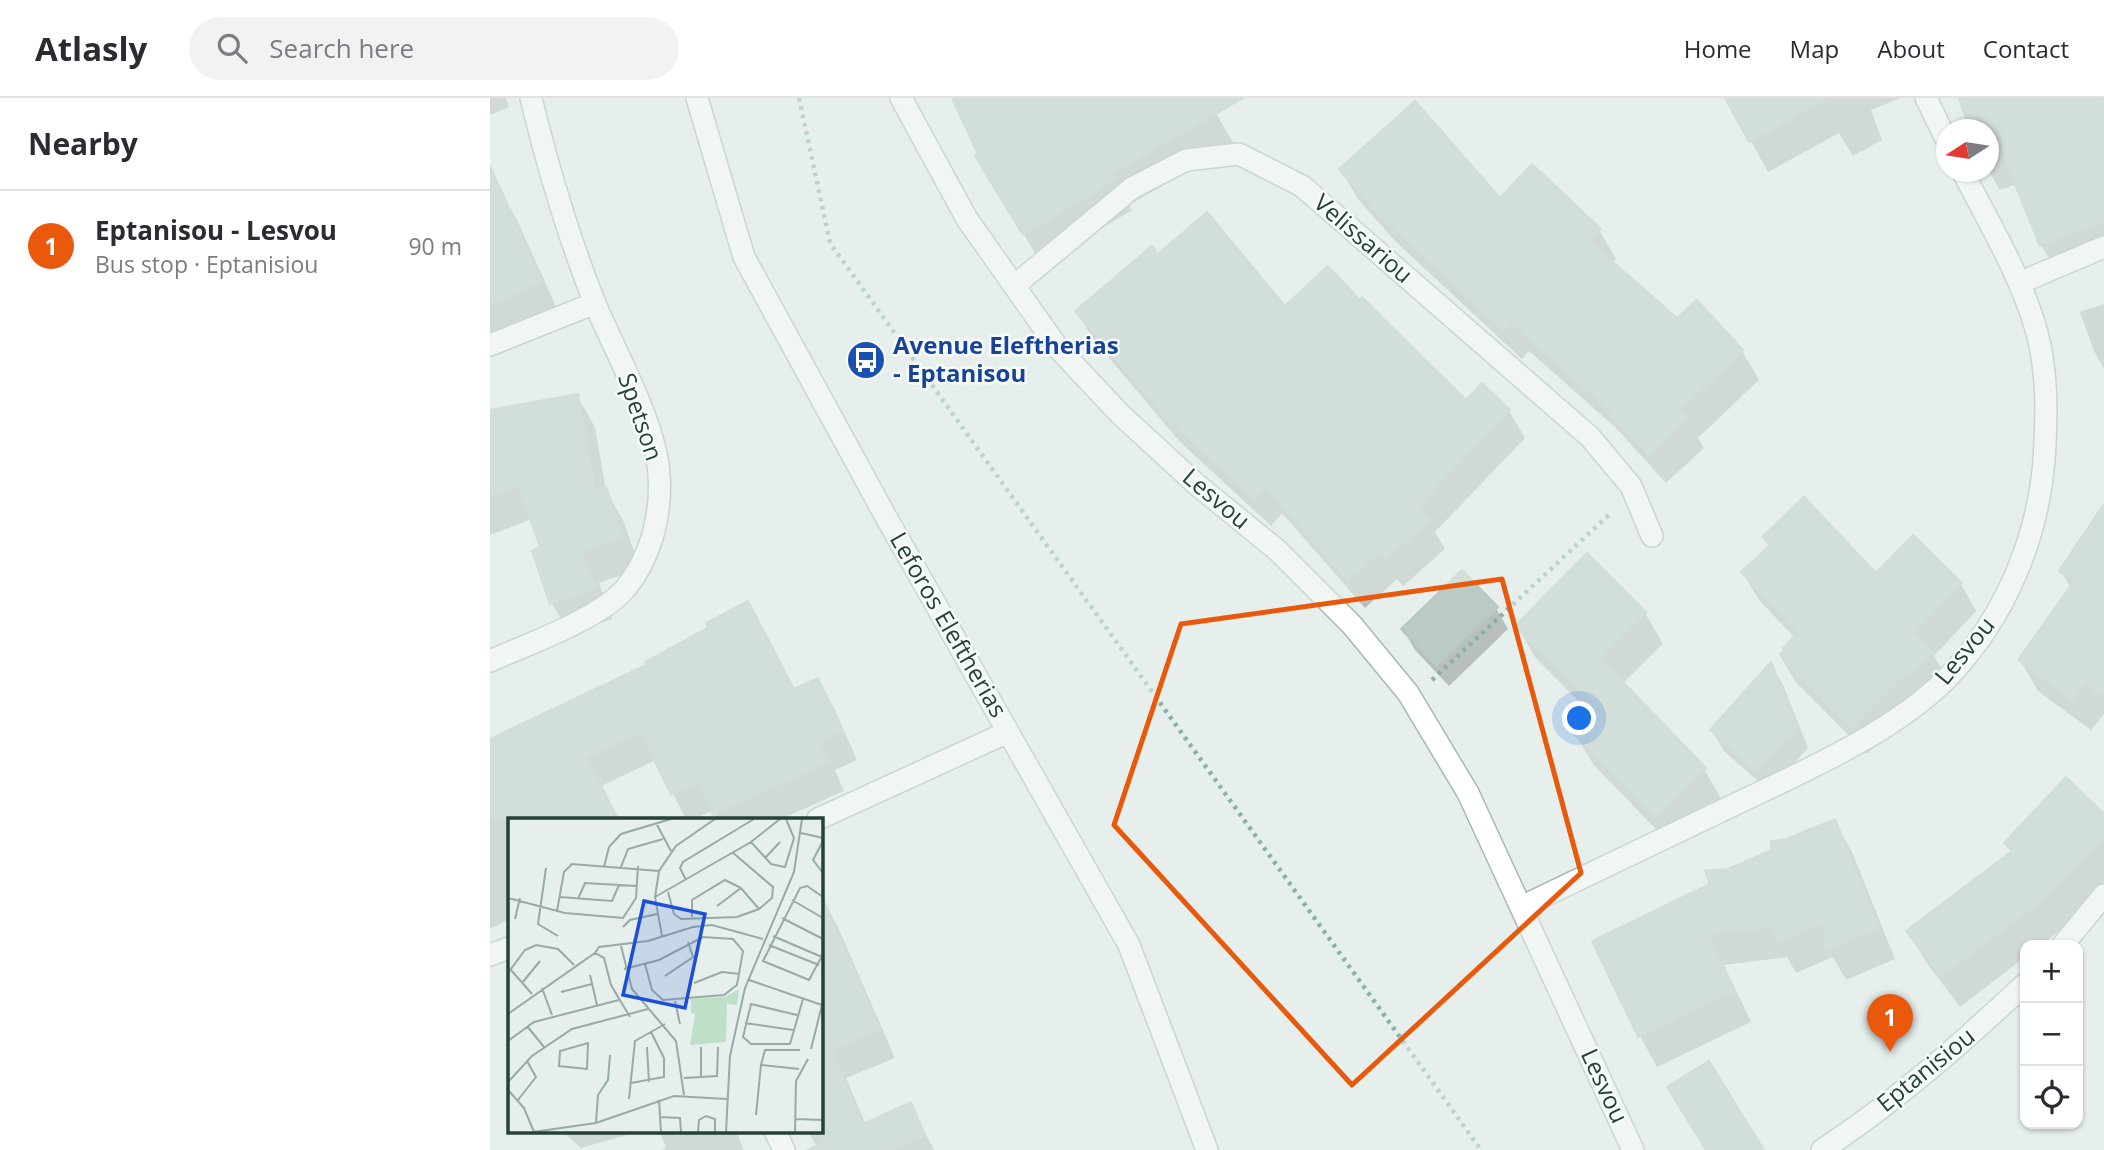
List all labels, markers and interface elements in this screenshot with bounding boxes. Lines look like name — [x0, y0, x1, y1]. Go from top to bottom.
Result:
search box — [189, 17, 679, 80]
text: Atlasly — [35, 26, 147, 71]
icon: search — [213, 29, 251, 67]
text: Search here — [269, 30, 414, 66]
text: Home — [1684, 32, 1752, 65]
text: Map — [1790, 32, 1839, 65]
text: About — [1877, 32, 1945, 65]
text: Contact — [1983, 32, 2069, 65]
north arrow — [1936, 119, 1999, 182]
text: Nearby — [28, 123, 138, 164]
street label: Velissariou — [1307, 186, 1421, 290]
text: Eptanisou - Lesvou — [95, 212, 337, 248]
text: 1 — [44, 230, 58, 262]
text: 90 m — [408, 230, 462, 262]
text: Bus stop · Eptanisiou — [95, 248, 318, 280]
place label: Avenue Eleftherias - Eptanisou — [893, 328, 1119, 389]
bus stop icon: Avenue Eleftherias - Eptanisou — [845, 339, 887, 381]
street label: Spetson — [611, 368, 672, 465]
street label: Lesvou — [1176, 460, 1258, 536]
street label: Leforos Eleftherias — [883, 526, 1016, 723]
street label: Lesvou — [1926, 609, 2001, 691]
your location — [1562, 701, 1596, 735]
inset map — [508, 818, 822, 1132]
map controls — [2020, 940, 2083, 1129]
button: + — [2020, 940, 2083, 1003]
pin: 1 — [1867, 994, 1913, 1052]
button: − — [2020, 1003, 2083, 1066]
street label: Eptanisiou — [1869, 1019, 1981, 1119]
street label: Lesvou — [1574, 1043, 1637, 1128]
button: locate — [2020, 1066, 2083, 1129]

